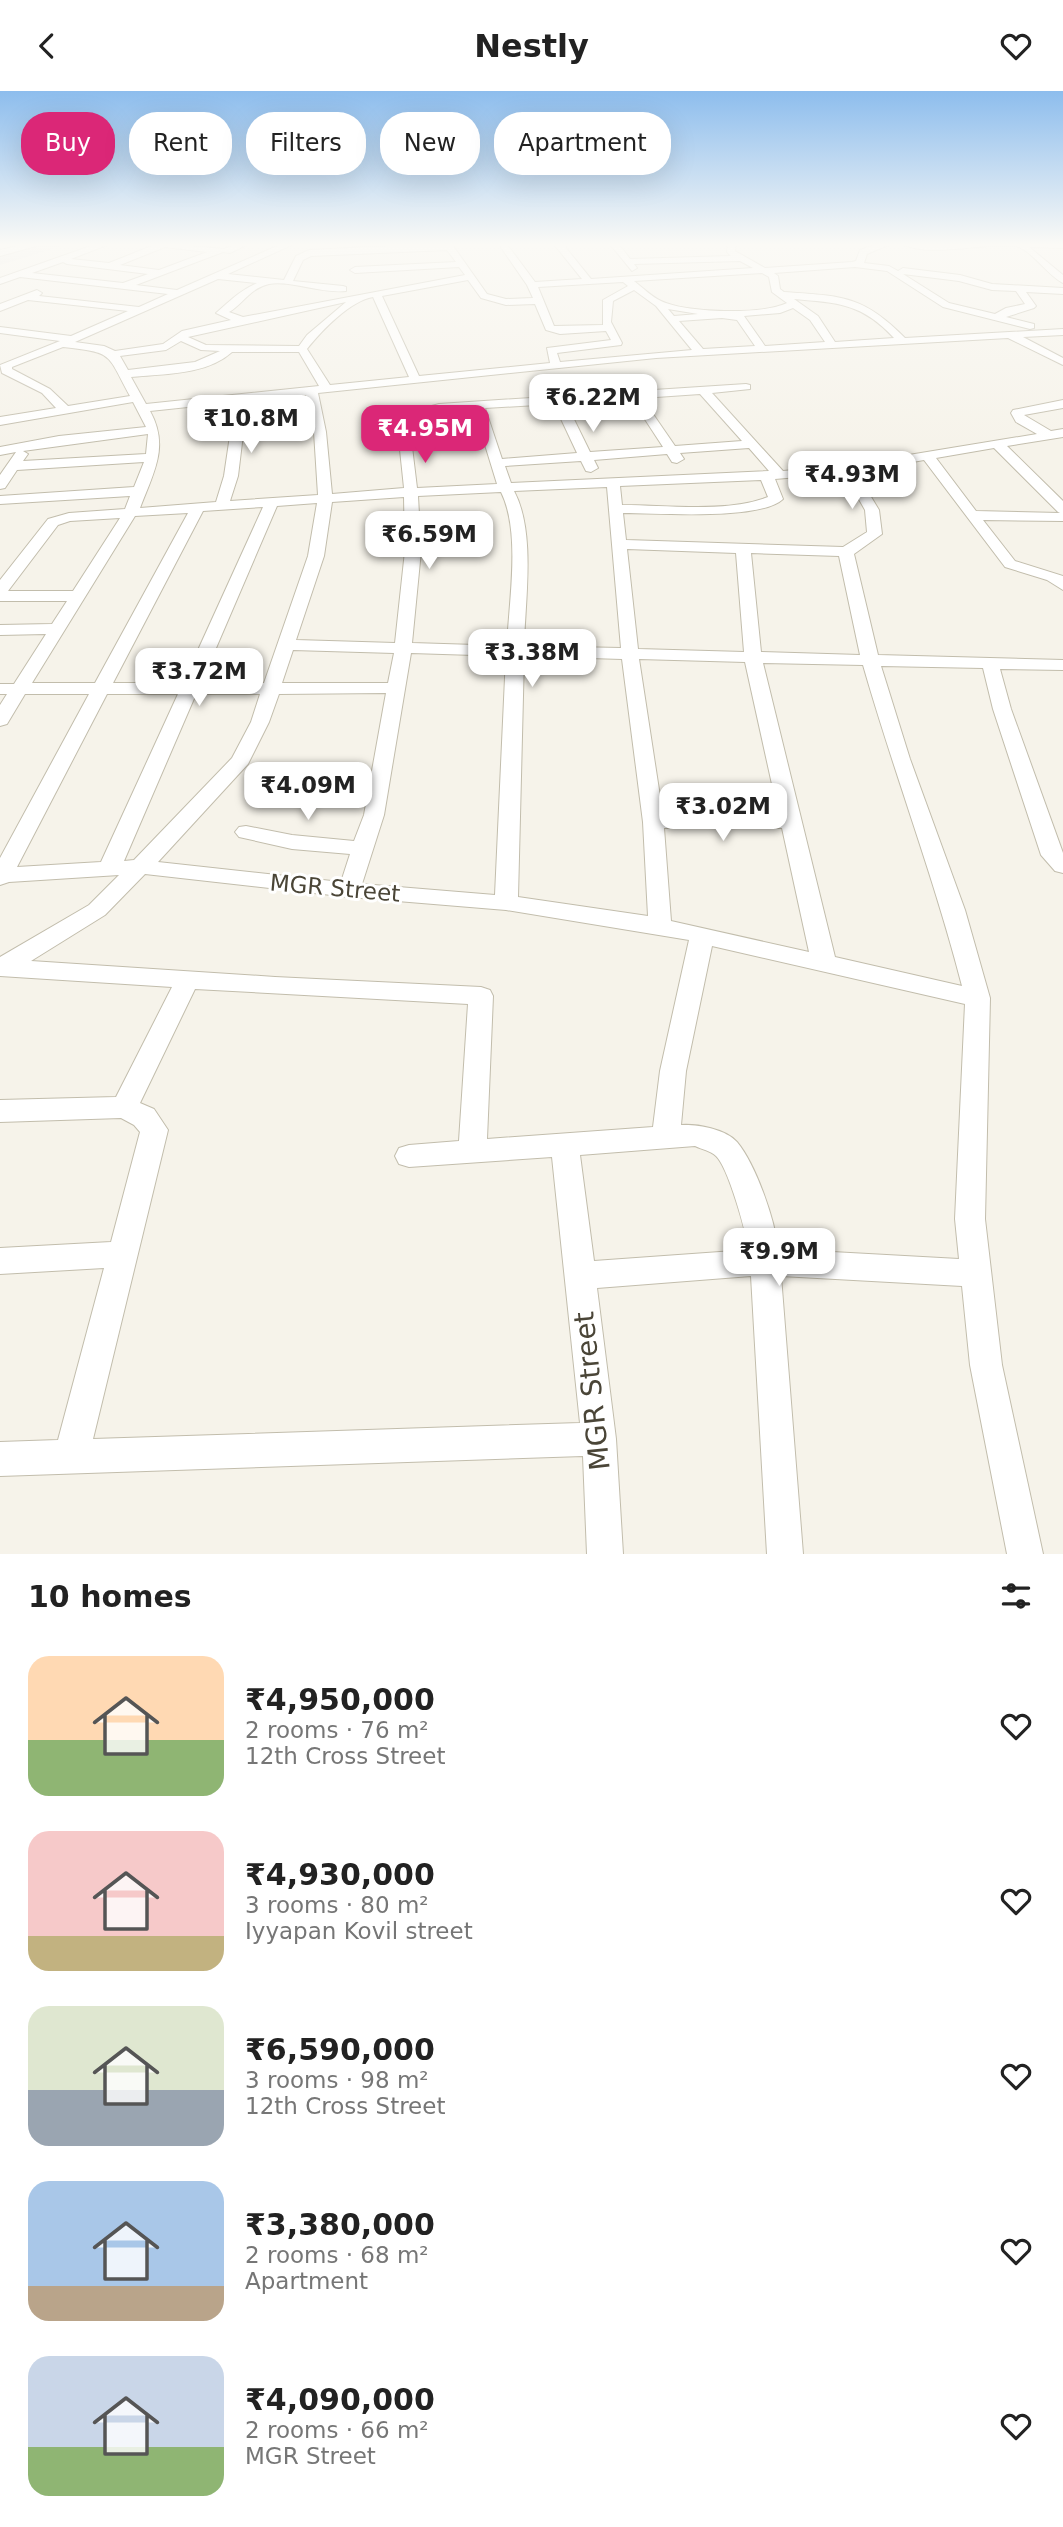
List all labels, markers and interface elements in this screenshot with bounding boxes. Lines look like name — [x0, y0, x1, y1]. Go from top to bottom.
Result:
icon: back — [28, 27, 66, 65]
text: Nestly — [474, 27, 589, 65]
icon: heart — [997, 27, 1035, 65]
chip: Buy — [21, 112, 115, 175]
chip: Rent — [129, 112, 232, 175]
chip: Filters — [246, 112, 366, 175]
chip: New — [380, 112, 480, 175]
chip: Apartment — [494, 112, 671, 175]
pin: ₹6.22M — [536, 375, 650, 434]
text: ₹6.22M — [545, 384, 641, 410]
pin: ₹10.8M — [194, 395, 308, 455]
text: ₹10.8M — [203, 405, 299, 431]
pin: ₹4.95M — [368, 405, 482, 465]
text: ₹4.95M — [377, 415, 473, 441]
pin: ₹4.93M — [795, 451, 909, 511]
text: ₹4.93M — [804, 461, 900, 487]
pin: ₹6.59M — [372, 511, 486, 571]
text: ₹6.59M — [381, 521, 477, 547]
pin: ₹3.38M — [475, 629, 589, 689]
text: ₹3.38M — [484, 639, 580, 665]
pin: ₹3.72M — [142, 649, 256, 708]
text: ₹3.72M — [151, 658, 247, 684]
pin: ₹4.09M — [251, 763, 365, 822]
text: ₹4.09M — [260, 772, 356, 798]
pin: ₹3.02M — [666, 783, 780, 843]
text: ₹3.02M — [675, 793, 771, 819]
street label: MGR Street — [269, 869, 401, 907]
pin: ₹9.9M — [730, 1229, 828, 1288]
text: ₹9.9M — [739, 1238, 819, 1264]
street label: MGR Street — [567, 1310, 617, 1472]
icon: filters — [997, 1577, 1035, 1615]
text: 10 homes — [28, 1579, 192, 1614]
text: ₹4,950,000 — [245, 1682, 435, 1717]
icon: home — [84, 1684, 168, 1768]
icon: heart — [997, 1707, 1035, 1745]
text: 2 rooms · 76 m² — [245, 1717, 429, 1743]
text: 12th Cross Street — [245, 1743, 445, 1769]
text: ₹4,930,000 — [245, 1857, 435, 1892]
icon: home — [84, 1859, 168, 1943]
icon: heart — [997, 1882, 1035, 1920]
text: 3 rooms · 80 m² — [245, 1892, 429, 1918]
text: Iyyapan Kovil street — [245, 1918, 473, 1944]
text: ₹6,590,000 — [245, 2032, 435, 2067]
icon: home — [84, 2034, 168, 2118]
icon: heart — [997, 2057, 1035, 2095]
text: 3 rooms · 98 m² — [245, 2067, 429, 2093]
text: 12th Cross Street — [245, 2093, 445, 2119]
text: ₹3,380,000 — [245, 2207, 435, 2242]
icon: home — [84, 2209, 168, 2293]
icon: heart — [997, 2232, 1035, 2270]
text: 2 rooms · 68 m² — [245, 2242, 429, 2268]
text: Apartment — [245, 2268, 368, 2294]
text: ₹4,090,000 — [245, 2382, 435, 2417]
icon: home — [84, 2384, 168, 2468]
icon: heart — [997, 2407, 1035, 2445]
text: 2 rooms · 66 m² — [245, 2417, 429, 2443]
text: MGR Street — [245, 2443, 376, 2469]

